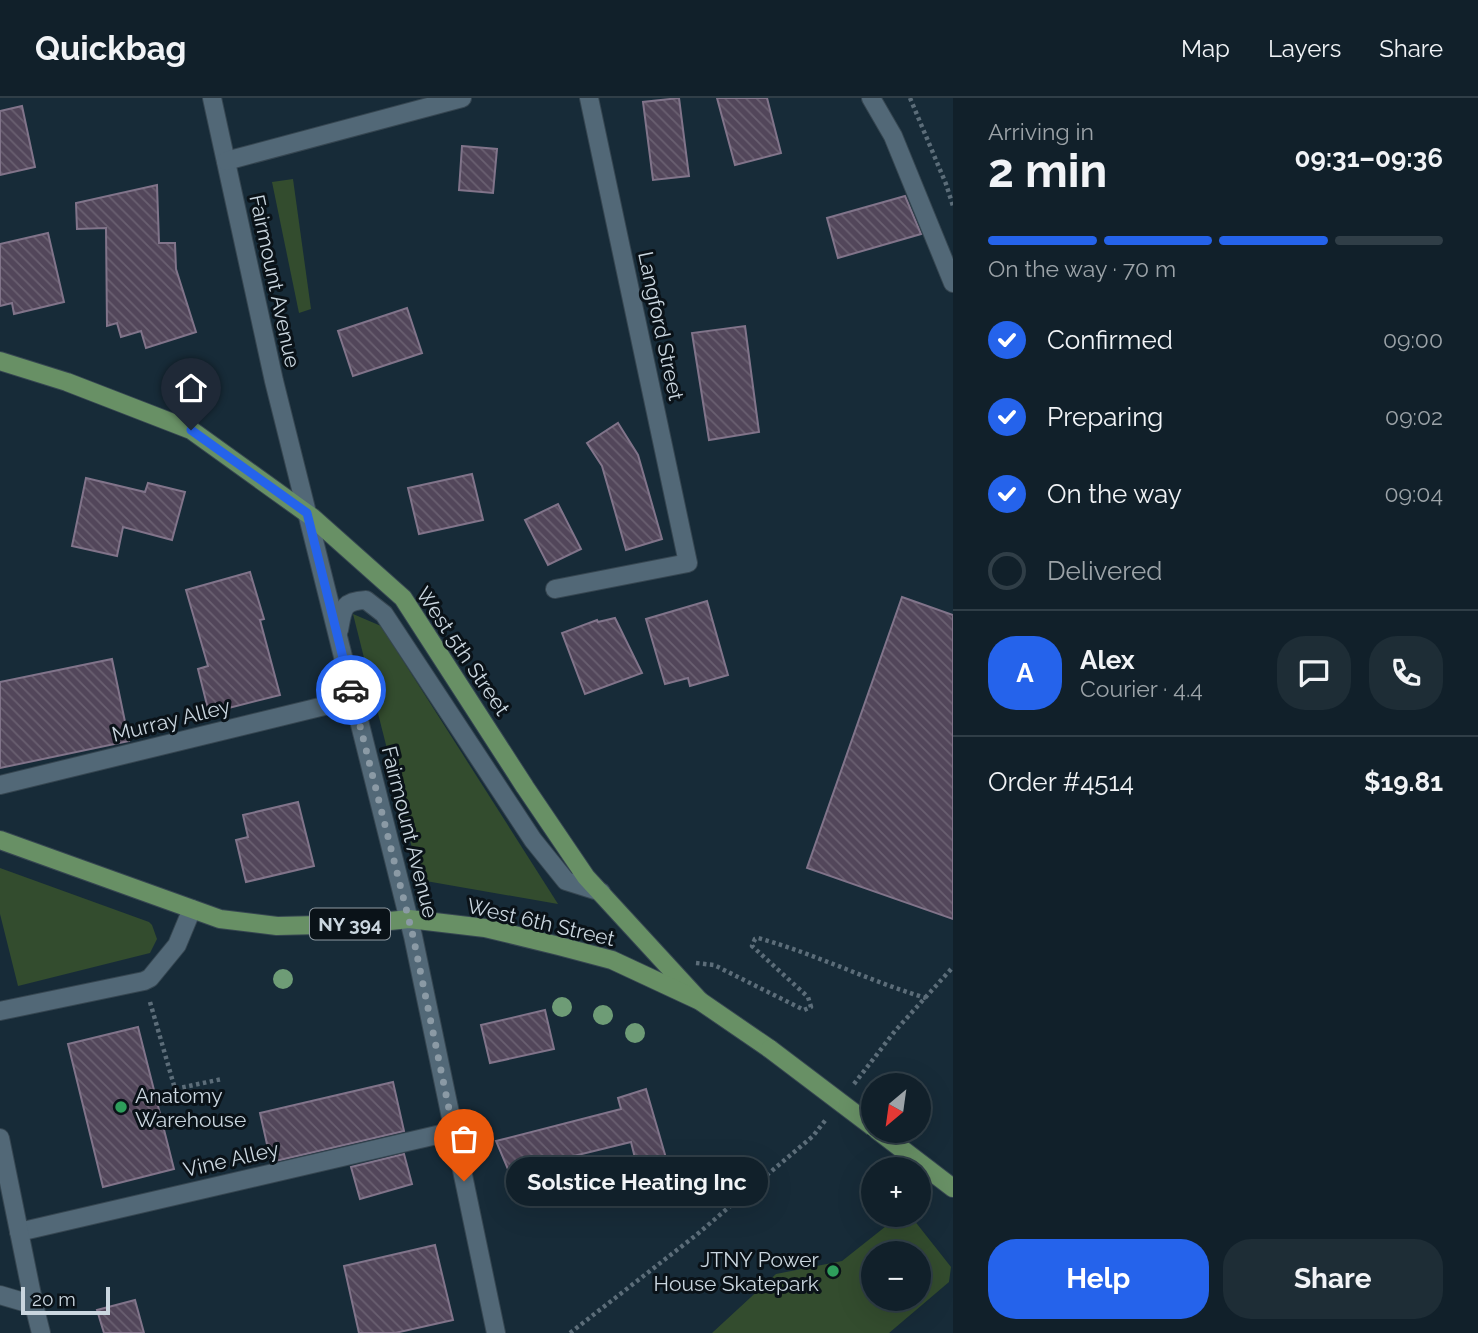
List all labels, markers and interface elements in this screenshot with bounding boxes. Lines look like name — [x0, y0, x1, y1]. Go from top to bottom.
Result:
text: Quickbag — [35, 29, 187, 68]
text: Map — [1181, 34, 1230, 63]
text: Layers — [1268, 34, 1341, 63]
text: Share — [1379, 34, 1443, 63]
text: Arriving in — [988, 118, 1094, 145]
text: 09:31–09:36 — [1294, 143, 1443, 173]
text: 2 min — [988, 144, 1107, 198]
street label: Fairmount Avenue — [244, 192, 306, 370]
street label: Langford Street — [633, 249, 689, 403]
text: On the way · 70 m — [988, 255, 1176, 282]
icon: check — [988, 321, 1026, 359]
text: Confirmed — [1047, 325, 1173, 355]
text: 09:00 — [1383, 326, 1443, 353]
pin — [161, 358, 221, 430]
icon: home — [172, 369, 210, 407]
icon: check — [988, 398, 1026, 436]
text: Preparing — [1047, 402, 1163, 432]
text: 09:02 — [1385, 403, 1443, 430]
icon: check — [988, 475, 1026, 513]
text: On the way — [1047, 479, 1182, 509]
text: 09:04 — [1384, 480, 1443, 507]
text: Delivered — [1047, 556, 1162, 586]
street label: West 5th Street — [411, 582, 515, 720]
button: chat — [1277, 636, 1351, 710]
button: phone — [1369, 636, 1443, 710]
text: Alex — [1080, 645, 1135, 675]
courier — [316, 655, 386, 725]
text: A — [1016, 658, 1034, 688]
icon: car — [332, 671, 370, 709]
text: Courier · 4.4 — [1080, 675, 1203, 702]
street label: Murray Alley — [109, 693, 233, 747]
street label: Fairmount Avenue — [377, 743, 443, 921]
text: Order #4514 — [988, 767, 1134, 797]
text: $19.81 — [1364, 767, 1443, 797]
street label: West 6th Street — [465, 893, 617, 951]
road number: NY 394 — [310, 908, 390, 940]
north arrow — [861, 1073, 931, 1143]
map controls — [861, 1073, 931, 1311]
place label: Anatomy Warehouse — [135, 1083, 246, 1132]
marker: Anatomy Warehouse — [113, 1099, 129, 1115]
pin — [434, 1109, 494, 1181]
icon: bag — [445, 1120, 483, 1158]
street label: Vine Alley — [181, 1136, 281, 1182]
callout: Solstice Heating Inc — [506, 1156, 768, 1206]
button: + — [861, 1157, 931, 1227]
text: Solstice Heating Inc — [527, 1168, 747, 1195]
button: Help — [988, 1239, 1209, 1319]
button: Share — [1223, 1239, 1443, 1319]
button: − — [861, 1241, 931, 1311]
place label: JTNY Power House Skatepark — [654, 1247, 820, 1296]
marker: JTNY Power House Skatepark — [825, 1263, 841, 1279]
scale bar — [21, 1284, 110, 1316]
text: 20 m — [32, 1288, 76, 1310]

